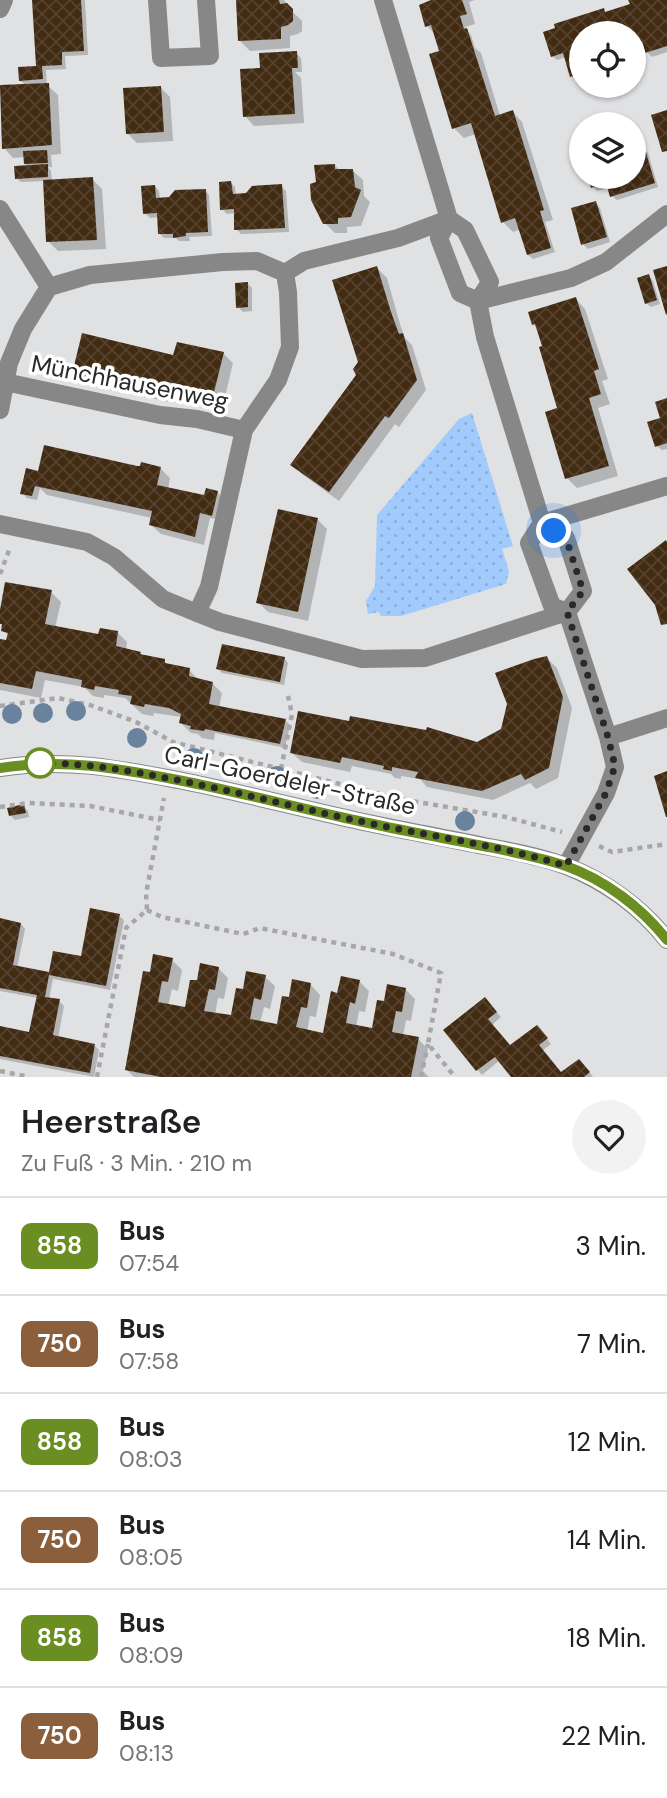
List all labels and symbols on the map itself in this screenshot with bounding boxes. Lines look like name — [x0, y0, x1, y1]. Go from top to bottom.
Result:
street label: Münchhausenweg — [29, 348, 231, 416]
your location — [536, 513, 571, 548]
street label: Carl-Goerdeler-Straße — [162, 738, 418, 822]
unlabelled marker — [25, 748, 55, 778]

